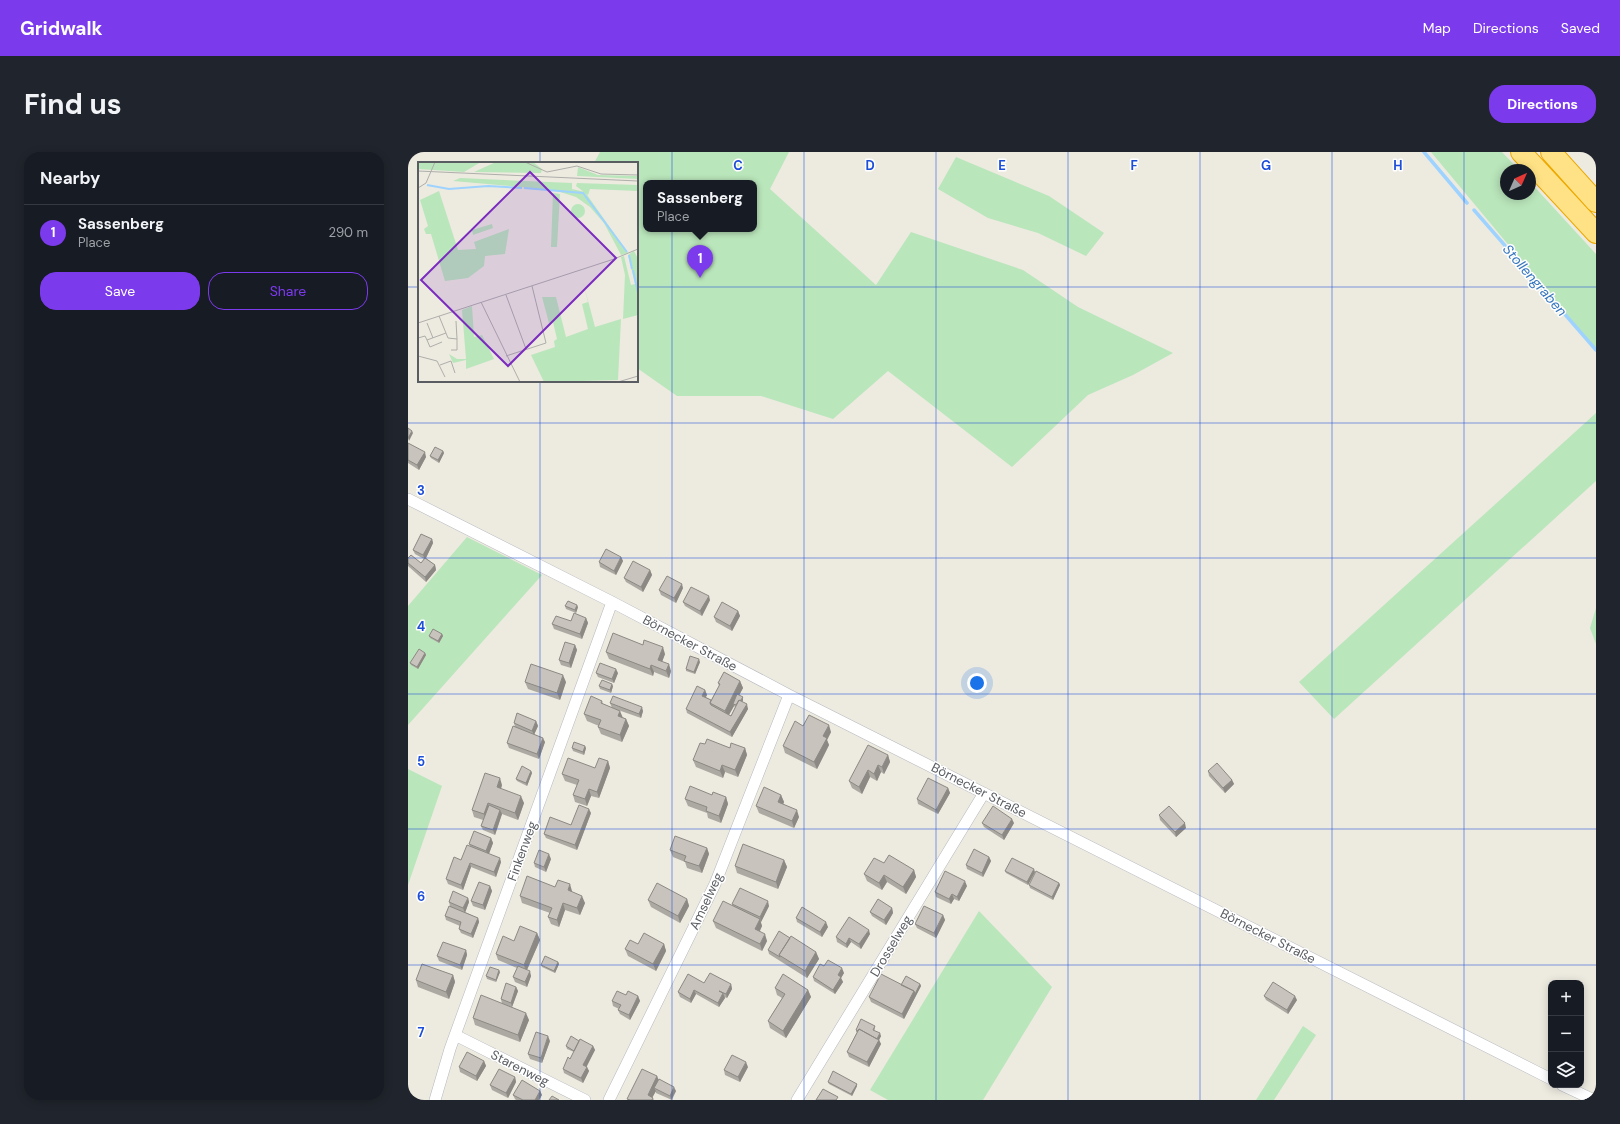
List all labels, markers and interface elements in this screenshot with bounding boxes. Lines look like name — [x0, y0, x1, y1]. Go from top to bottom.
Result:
text: Gridwalk — [20, 16, 102, 41]
text: Map — [1423, 19, 1451, 37]
text: Directions — [1473, 19, 1539, 37]
text: Saved — [1561, 19, 1600, 37]
button: Directions — [1489, 85, 1596, 123]
text: Find us — [24, 86, 122, 123]
text: C — [733, 157, 743, 174]
text: D — [865, 157, 875, 174]
text: E — [998, 157, 1006, 174]
text: F — [1130, 157, 1138, 174]
text: G — [1261, 157, 1271, 174]
text: H — [1393, 157, 1403, 174]
inset map — [418, 162, 638, 382]
north arrow — [1500, 164, 1536, 200]
text: Nearby — [40, 167, 100, 189]
popup — [643, 180, 757, 232]
text: Sassenberg — [657, 188, 743, 208]
text: Place — [657, 208, 689, 225]
text: Sassenberg — [78, 214, 164, 234]
text: 1 — [51, 224, 55, 241]
text: 290 m — [329, 224, 368, 241]
text: Place — [78, 234, 110, 251]
water label: Stollengraben — [1499, 240, 1571, 320]
pin: 1 — [687, 245, 713, 278]
button: Save — [40, 272, 200, 310]
button: Share — [208, 272, 368, 310]
text: 3 — [417, 482, 425, 499]
street label: Börnecker Straße — [640, 611, 740, 675]
text: 4 — [417, 618, 425, 635]
your location — [967, 673, 987, 693]
text: 5 — [417, 753, 425, 770]
street label: Börnecker Straße — [928, 759, 1030, 821]
street label: Finkenweg — [503, 819, 541, 883]
street label: Amselweg — [685, 870, 727, 932]
text: 6 — [417, 888, 425, 905]
street label: Börnecker Straße — [1217, 905, 1319, 967]
street label: Drosselweg — [866, 912, 916, 980]
map controls — [1548, 980, 1584, 1088]
button: + — [1548, 980, 1584, 1016]
button: − — [1548, 1016, 1584, 1052]
text: 7 — [418, 1024, 425, 1041]
street label: Starenweg — [488, 1046, 552, 1090]
button: layers — [1548, 1052, 1584, 1088]

